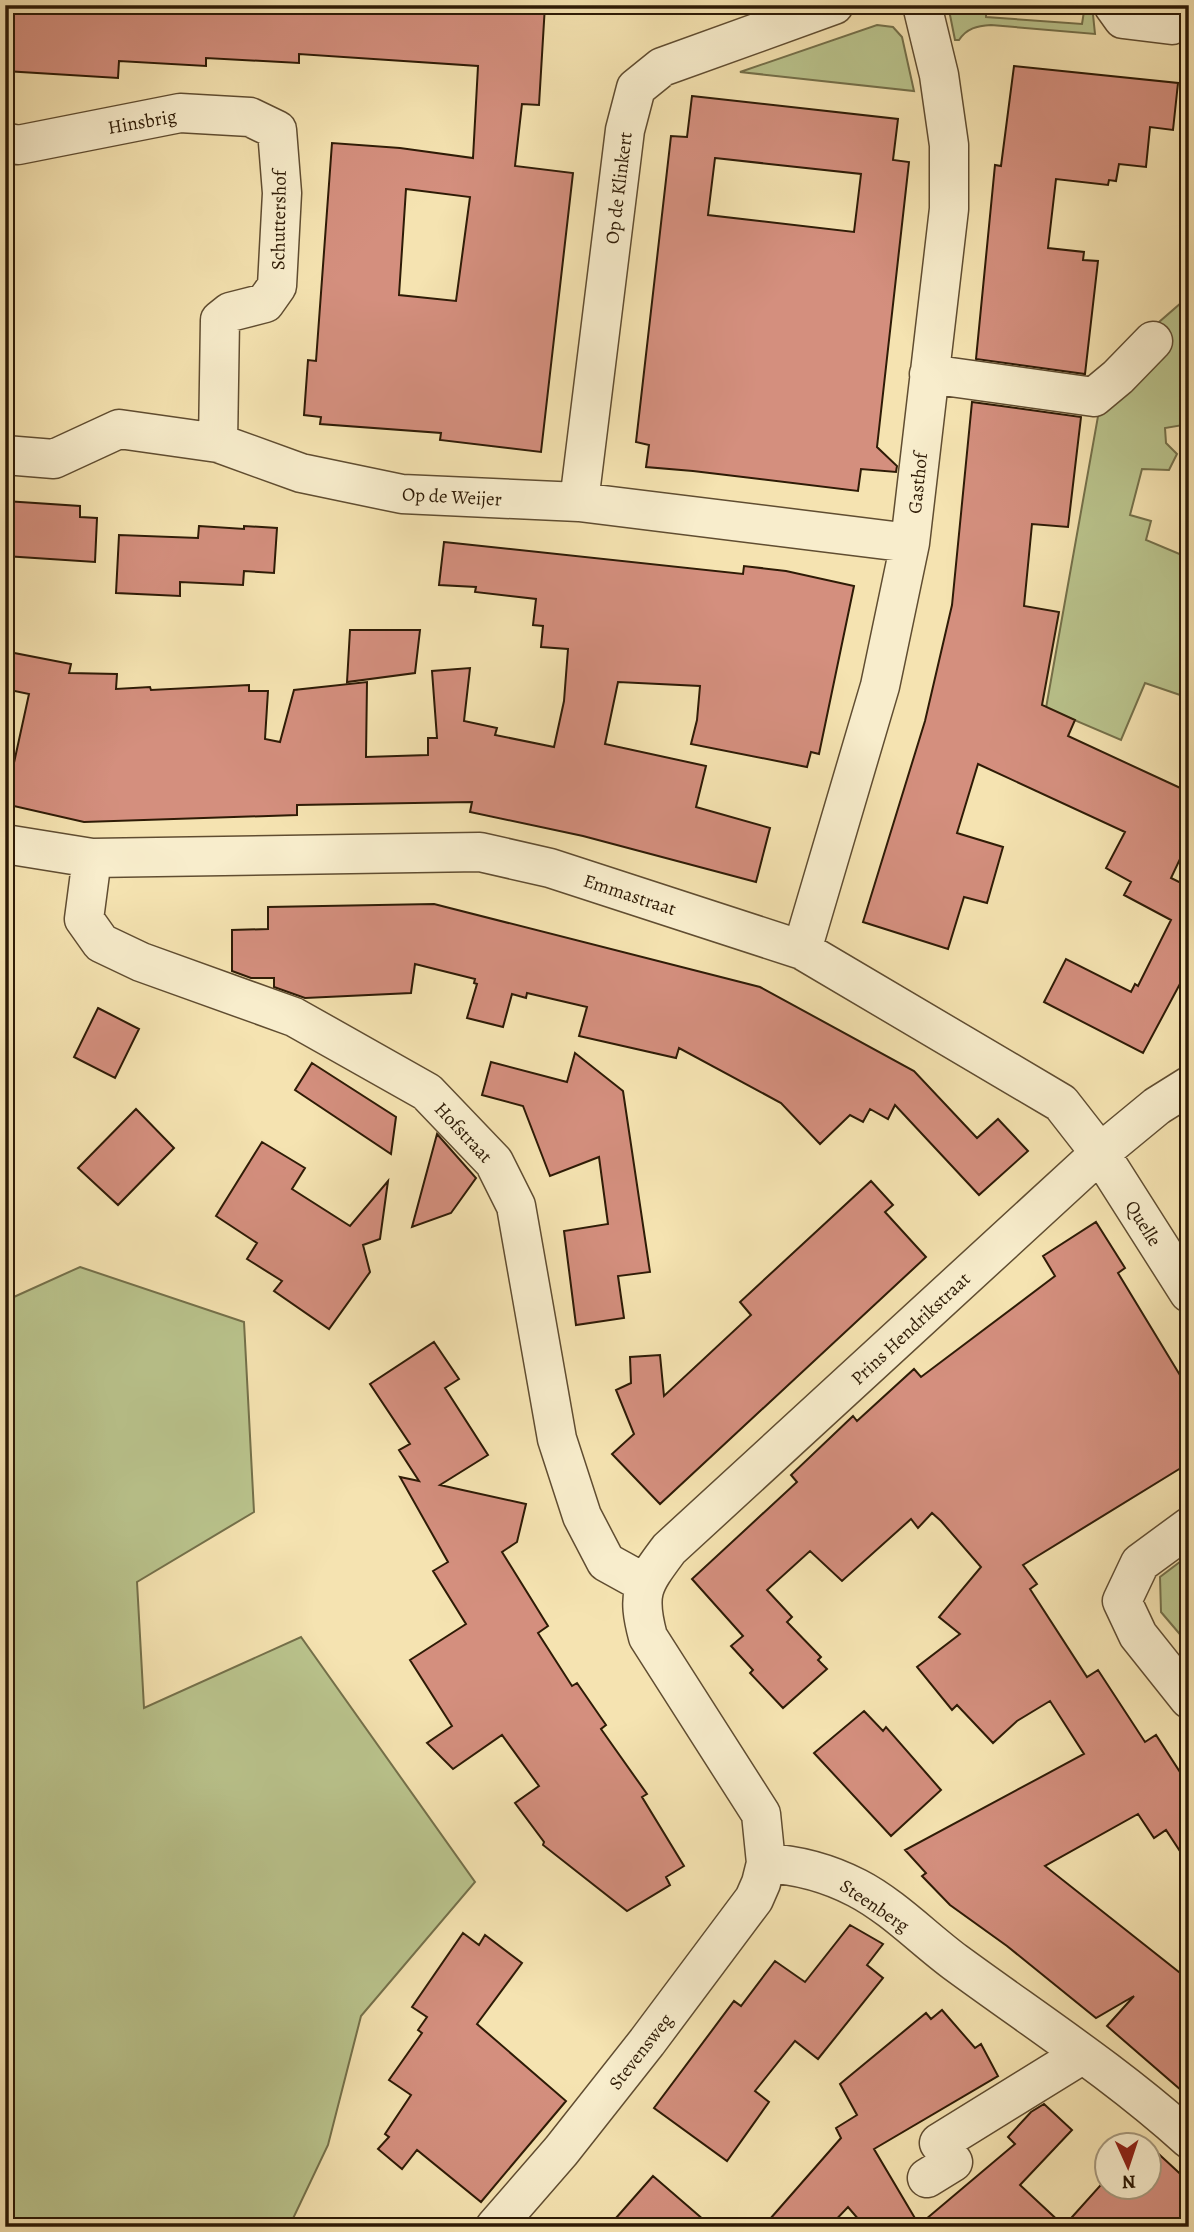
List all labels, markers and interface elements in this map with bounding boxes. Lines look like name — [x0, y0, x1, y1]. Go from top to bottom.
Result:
street label: Hinsbrig — [106, 103, 179, 141]
street label: Op de Klinkert — [599, 131, 639, 246]
street label: Schuttershof — [265, 167, 293, 270]
street label: Gasthof — [902, 449, 934, 515]
street label: Op de Weijer — [401, 481, 503, 513]
street label: Emmastraat — [580, 868, 679, 922]
street label: Hofstraat — [428, 1097, 498, 1169]
street label: Quelle — [1119, 1196, 1167, 1252]
street label: Prins Hendrikstraat — [845, 1266, 976, 1391]
street label: Steenberg — [835, 1873, 915, 1939]
street label: Stevensweg — [603, 2008, 679, 2095]
north arrow — [1092, 2130, 1162, 2200]
text: N — [1121, 2169, 1136, 2195]

